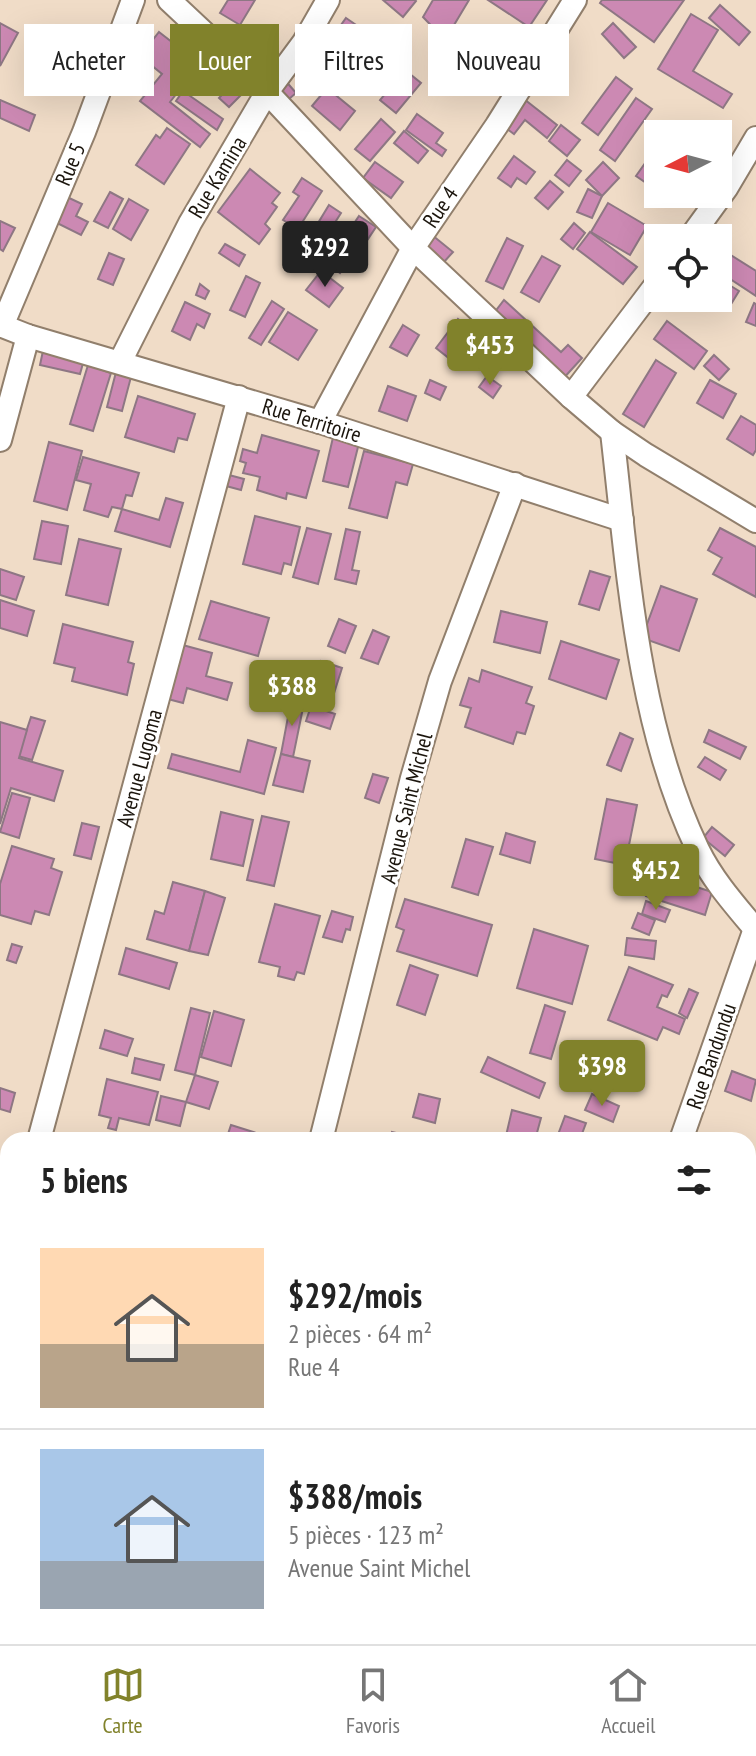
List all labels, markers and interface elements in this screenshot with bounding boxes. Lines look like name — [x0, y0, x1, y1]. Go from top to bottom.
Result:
chip: Acheter — [24, 24, 154, 96]
chip: Louer — [170, 24, 279, 96]
chip: Filtres — [295, 24, 412, 96]
chip: Nouveau — [428, 24, 569, 96]
north arrow — [644, 120, 732, 208]
map controls — [644, 120, 732, 312]
street label: Rue Kamina — [182, 131, 252, 223]
street label: Rue 5 — [49, 138, 91, 190]
street label: Rue 4 — [416, 181, 464, 233]
pin: $292 — [278, 221, 372, 289]
button: locate — [644, 224, 732, 312]
text: $292 — [300, 230, 350, 263]
pin: $453 — [443, 319, 537, 387]
text: $453 — [465, 328, 515, 361]
street label: Rue Territoire — [259, 392, 365, 448]
pin: $388 — [245, 660, 339, 728]
text: $388 — [267, 669, 317, 702]
street label: Avenue Lugoma — [110, 706, 168, 830]
street label: Avenue Saint Michel — [374, 729, 438, 886]
pin: $452 — [609, 844, 703, 912]
text: $452 — [631, 853, 681, 886]
street label: Rue Bandundu — [680, 999, 742, 1113]
pin: $398 — [555, 1040, 649, 1108]
text: $398 — [577, 1049, 627, 1082]
text: 5 biens — [40, 1158, 128, 1202]
icon: filters — [672, 1158, 716, 1202]
text: $292/mois — [288, 1273, 422, 1317]
icon: home — [104, 1280, 200, 1376]
text: 2 pièces · 64 m² — [288, 1317, 432, 1350]
text: Rue 4 — [288, 1350, 340, 1383]
text: $388/mois — [288, 1474, 422, 1518]
icon: home — [104, 1481, 200, 1577]
text: 5 pièces · 123 m² — [288, 1518, 444, 1551]
text: Avenue Saint Michel — [288, 1551, 470, 1584]
tab: Carte — [101, 1663, 145, 1739]
tab: Favoris — [346, 1663, 400, 1739]
tab: Accueil — [601, 1663, 655, 1739]

